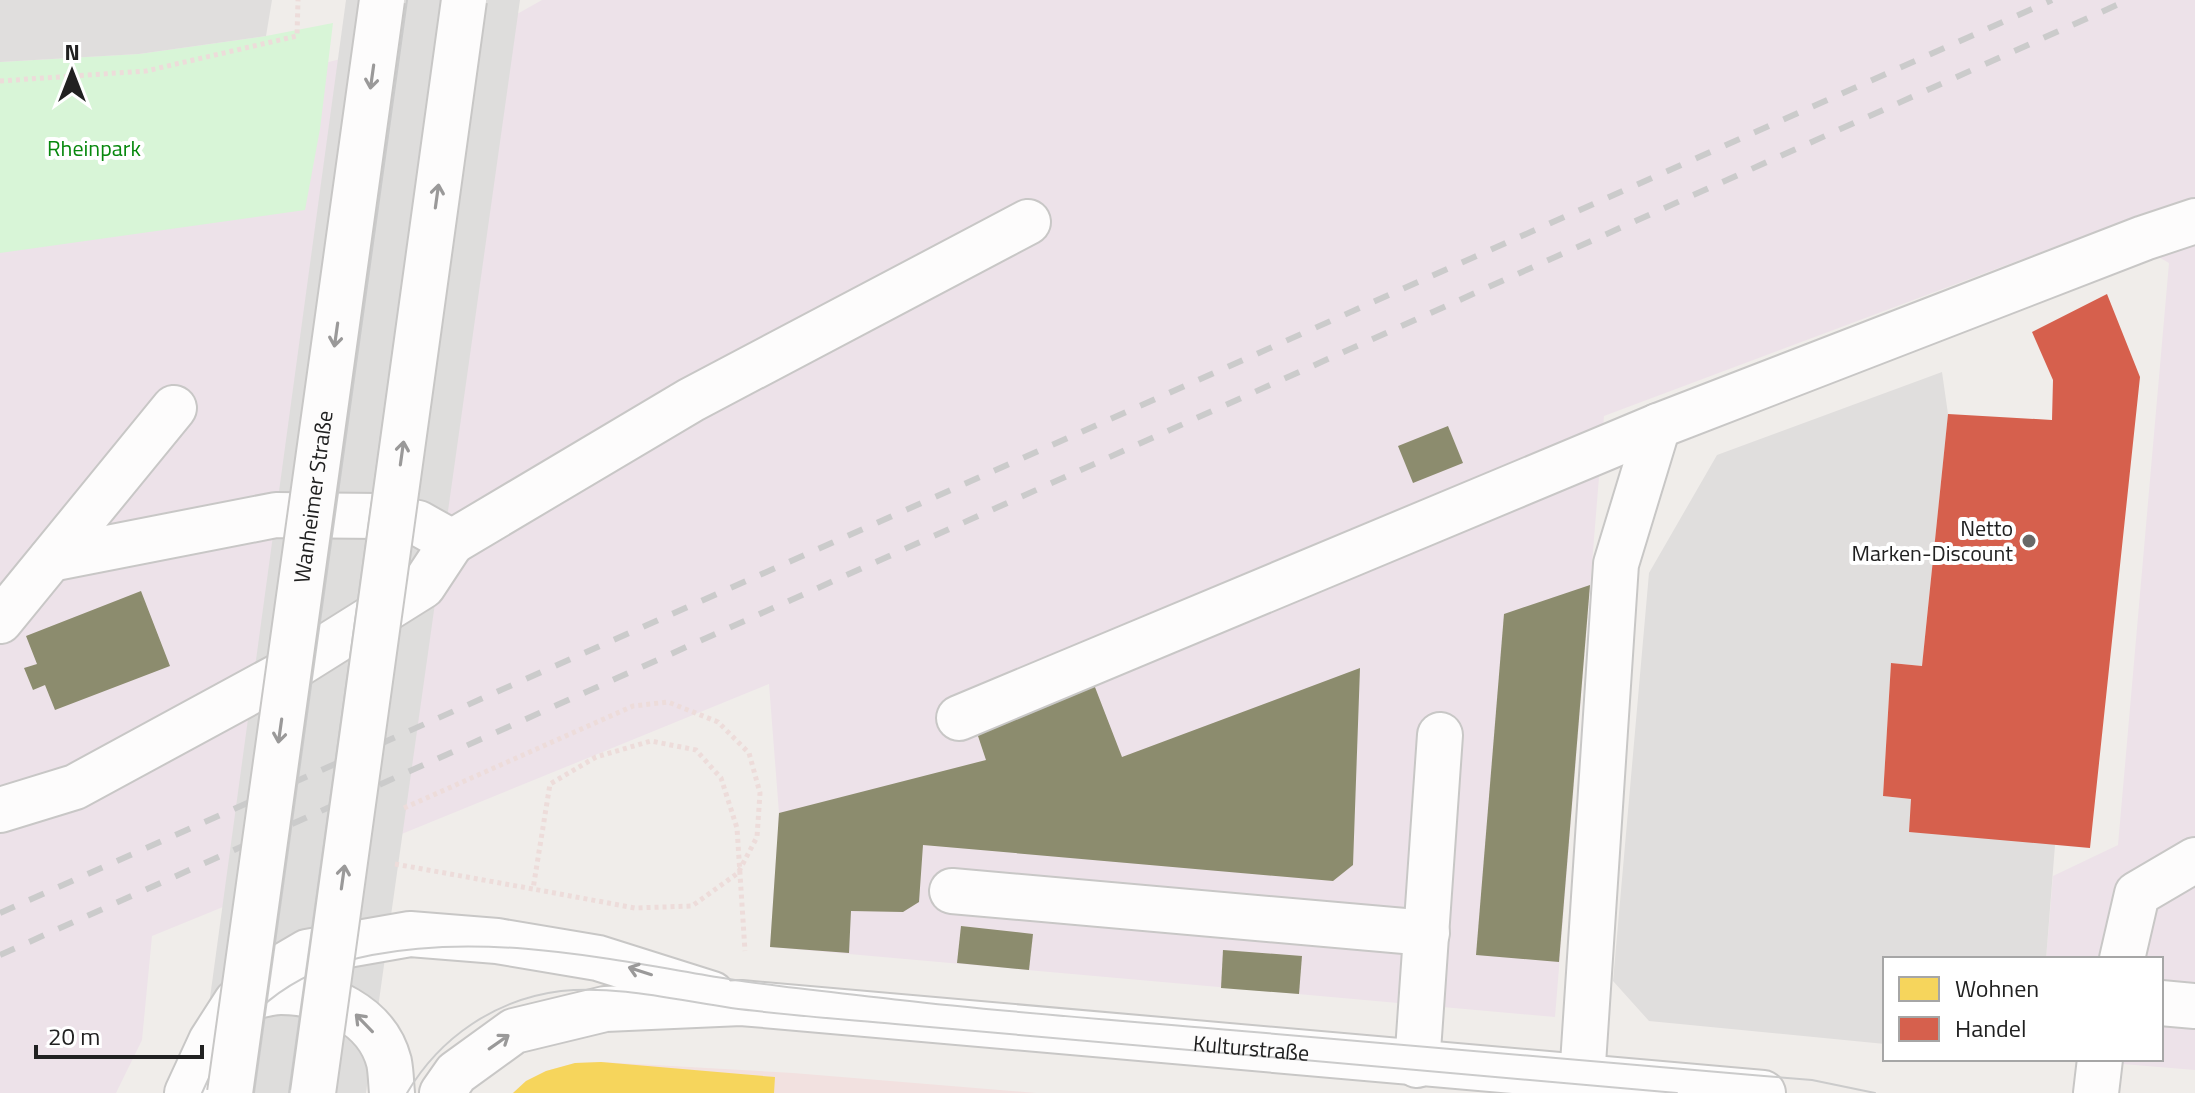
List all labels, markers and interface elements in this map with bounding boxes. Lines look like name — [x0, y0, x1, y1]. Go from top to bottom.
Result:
north arrow — [32, 32, 112, 112]
text: N — [64, 35, 80, 69]
one-way arrow — [364, 63, 379, 90]
park label: Rheinpark — [47, 131, 141, 165]
one-way arrow — [430, 183, 445, 209]
one-way arrow — [328, 322, 343, 347]
street label: Wanheimer Straße — [284, 408, 342, 585]
one-way arrow — [394, 440, 409, 467]
place label: Netto Marken-Discount — [1852, 511, 2013, 570]
marker: Netto Marken-Discount — [2020, 532, 2038, 550]
one-way arrow — [272, 718, 287, 743]
one-way arrow — [336, 865, 351, 890]
legend — [1883, 957, 2163, 1061]
one-way arrow — [627, 963, 653, 978]
text: Wohnen — [1955, 970, 2039, 1006]
scale bar — [36, 1009, 202, 1059]
text: Handel — [1955, 1010, 2026, 1046]
one-way arrow — [354, 1013, 373, 1033]
text: 20 m — [48, 1018, 100, 1054]
street label: Kulturstraße — [1192, 1026, 1311, 1070]
one-way arrow — [488, 1034, 510, 1050]

